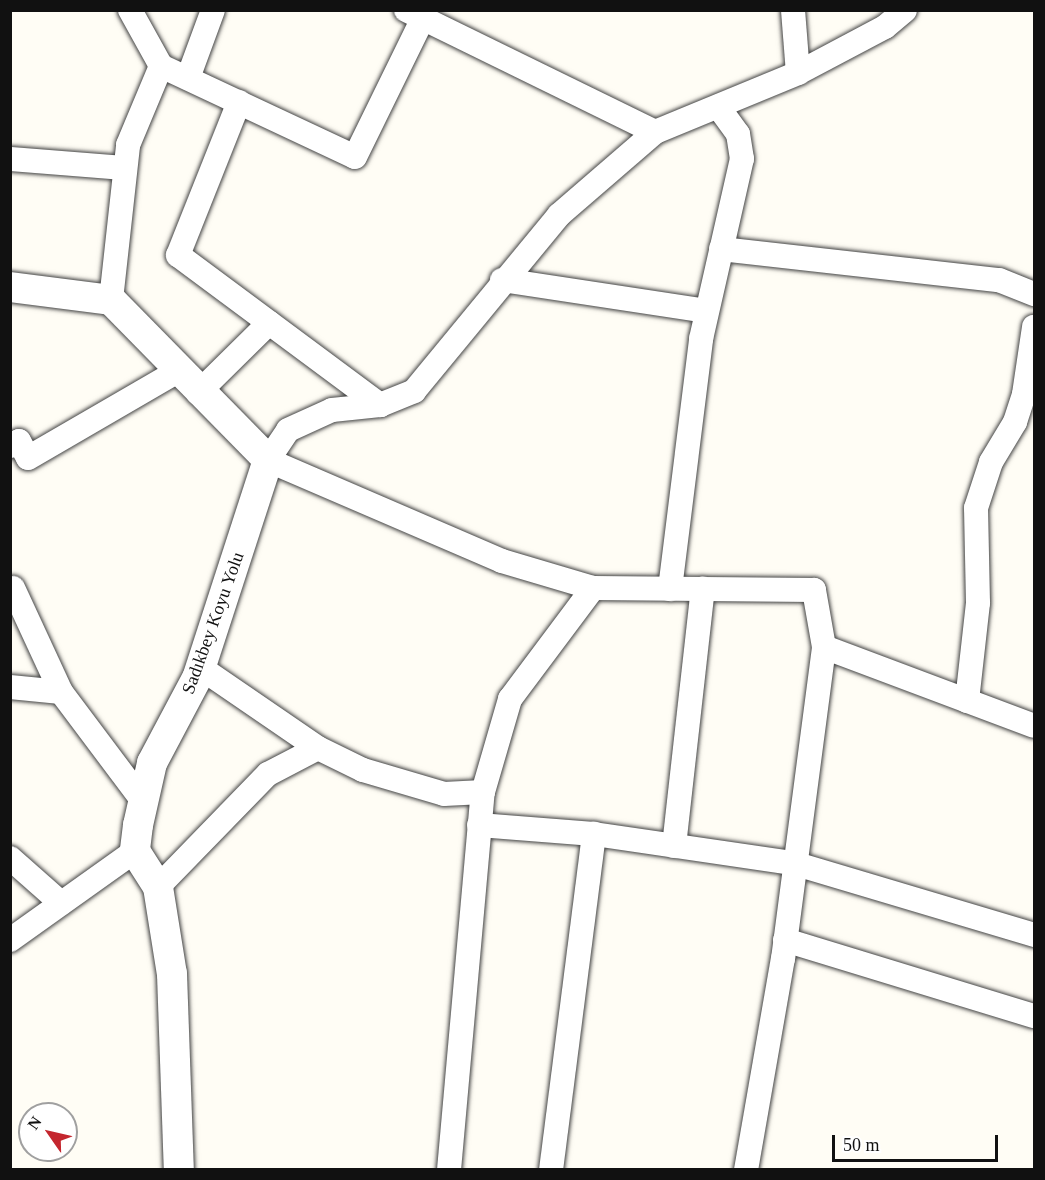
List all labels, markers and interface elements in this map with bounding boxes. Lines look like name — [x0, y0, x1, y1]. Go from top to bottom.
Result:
street label: Sadıkbey Koyu Yolu — [177, 549, 249, 697]
north arrow — [18, 1102, 78, 1162]
text: N — [24, 1113, 45, 1132]
scale bar — [835, 1123, 1002, 1161]
text: 50 m — [843, 1135, 880, 1155]

